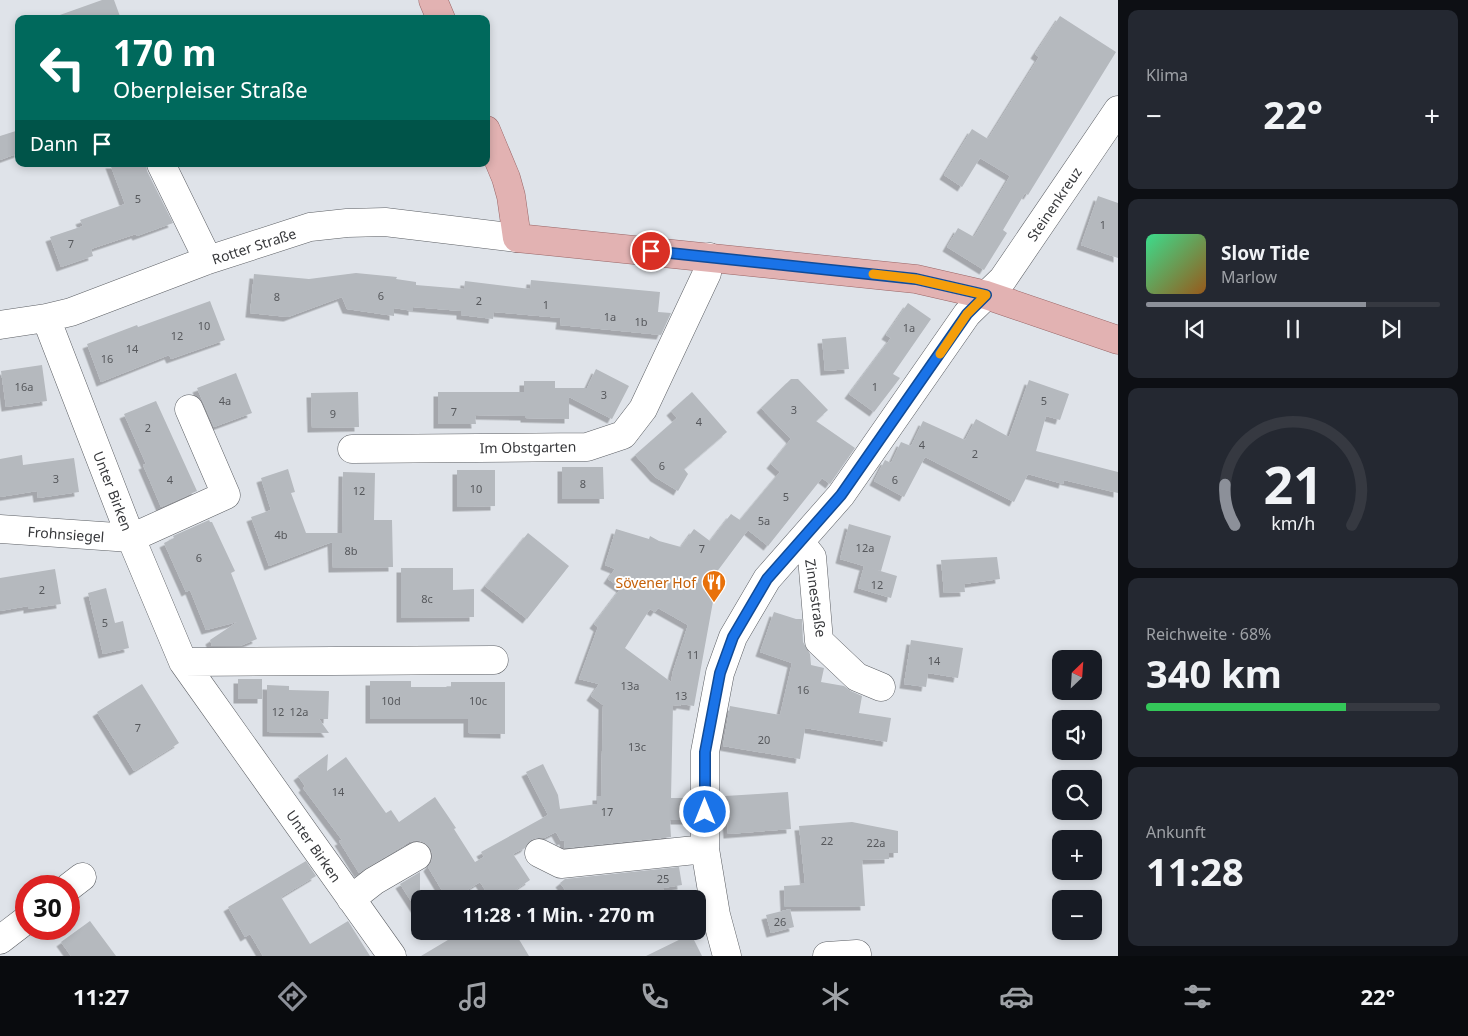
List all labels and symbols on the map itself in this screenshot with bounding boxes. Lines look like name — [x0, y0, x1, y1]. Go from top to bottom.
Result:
street label: Steinenkreuz — [1022, 163, 1086, 245]
house number: 5 — [135, 191, 141, 206]
house number: 1 — [1100, 217, 1106, 232]
street label: Rotter Straße — [209, 223, 299, 269]
pin — [630, 230, 672, 272]
house number: 7 — [68, 236, 74, 251]
house number: 6 — [378, 288, 384, 303]
house number: 8 — [274, 289, 280, 304]
house number: 2 — [476, 293, 482, 308]
house number: 1 — [543, 297, 549, 312]
house number: 1a — [604, 309, 616, 324]
house number: 1b — [634, 314, 648, 329]
house number: 10 — [198, 318, 210, 333]
house number: 1a — [903, 320, 915, 335]
house number: 12 — [171, 328, 183, 343]
house number: 14 — [126, 341, 139, 356]
house number: 16 — [101, 351, 113, 366]
house number: 16a — [15, 379, 33, 394]
house number: 1 — [872, 379, 878, 394]
house number: 3 — [601, 387, 607, 402]
house number: 4a — [219, 393, 231, 408]
house number: 5 — [1041, 393, 1047, 408]
house number: 3 — [791, 402, 797, 417]
house number: 7 — [451, 404, 457, 419]
house number: 9 — [330, 406, 336, 421]
house number: 4 — [696, 414, 703, 429]
house number: 2 — [145, 420, 151, 435]
street label: Im Obstgarten — [480, 437, 576, 457]
house number: 4 — [919, 437, 926, 452]
house number: 2 — [972, 446, 978, 461]
street label: Unter Birken — [89, 448, 137, 534]
house number: 6 — [659, 458, 665, 473]
house number: 3 — [53, 471, 59, 486]
house number: 4 — [167, 472, 174, 487]
house number: 6 — [892, 472, 898, 487]
house number: 8 — [580, 476, 586, 491]
house number: 10 — [470, 481, 482, 496]
house number: 12 — [353, 483, 365, 498]
house number: 5 — [783, 489, 789, 504]
house number: 5a — [758, 513, 770, 528]
street label: Frohnsiegel — [27, 522, 105, 546]
house number: 4b — [274, 527, 288, 542]
house number: 12a — [856, 540, 874, 555]
house number: 7 — [699, 541, 705, 556]
house number: 8b — [344, 543, 358, 558]
house number: 6 — [196, 550, 202, 565]
street label: Zinnestraße — [801, 558, 831, 638]
restaurant icon: Sövener Hof — [701, 569, 727, 603]
place label: Sövener Hof — [615, 573, 697, 592]
house number: 12 — [871, 577, 883, 592]
house number: 2 — [39, 582, 45, 597]
house number: 8c — [421, 591, 433, 606]
house number: 5 — [102, 615, 108, 630]
house number: 11 — [687, 647, 699, 662]
north arrow — [1052, 650, 1102, 700]
house number: 14 — [928, 653, 941, 668]
house number: 13a — [621, 678, 639, 693]
house number: 16 — [797, 682, 809, 697]
house number: 13 — [675, 688, 687, 703]
house number: 10d — [381, 693, 401, 708]
house number: 10c — [469, 693, 487, 708]
house number: 12 — [272, 704, 284, 719]
house number: 12a — [290, 704, 308, 719]
house number: 7 — [135, 720, 141, 735]
house number: 20 — [758, 732, 770, 747]
house number: 13c — [628, 739, 646, 754]
house number: 14 — [332, 784, 345, 799]
position arrow — [678, 785, 730, 837]
house number: 17 — [601, 804, 613, 819]
street label: Unter Birken — [282, 806, 346, 886]
house number: 22 — [821, 833, 833, 848]
house number: 22a — [867, 835, 885, 850]
house number: 25 — [657, 871, 669, 886]
speed limit sign: 30 — [15, 875, 80, 940]
house number: 26 — [774, 914, 786, 929]

